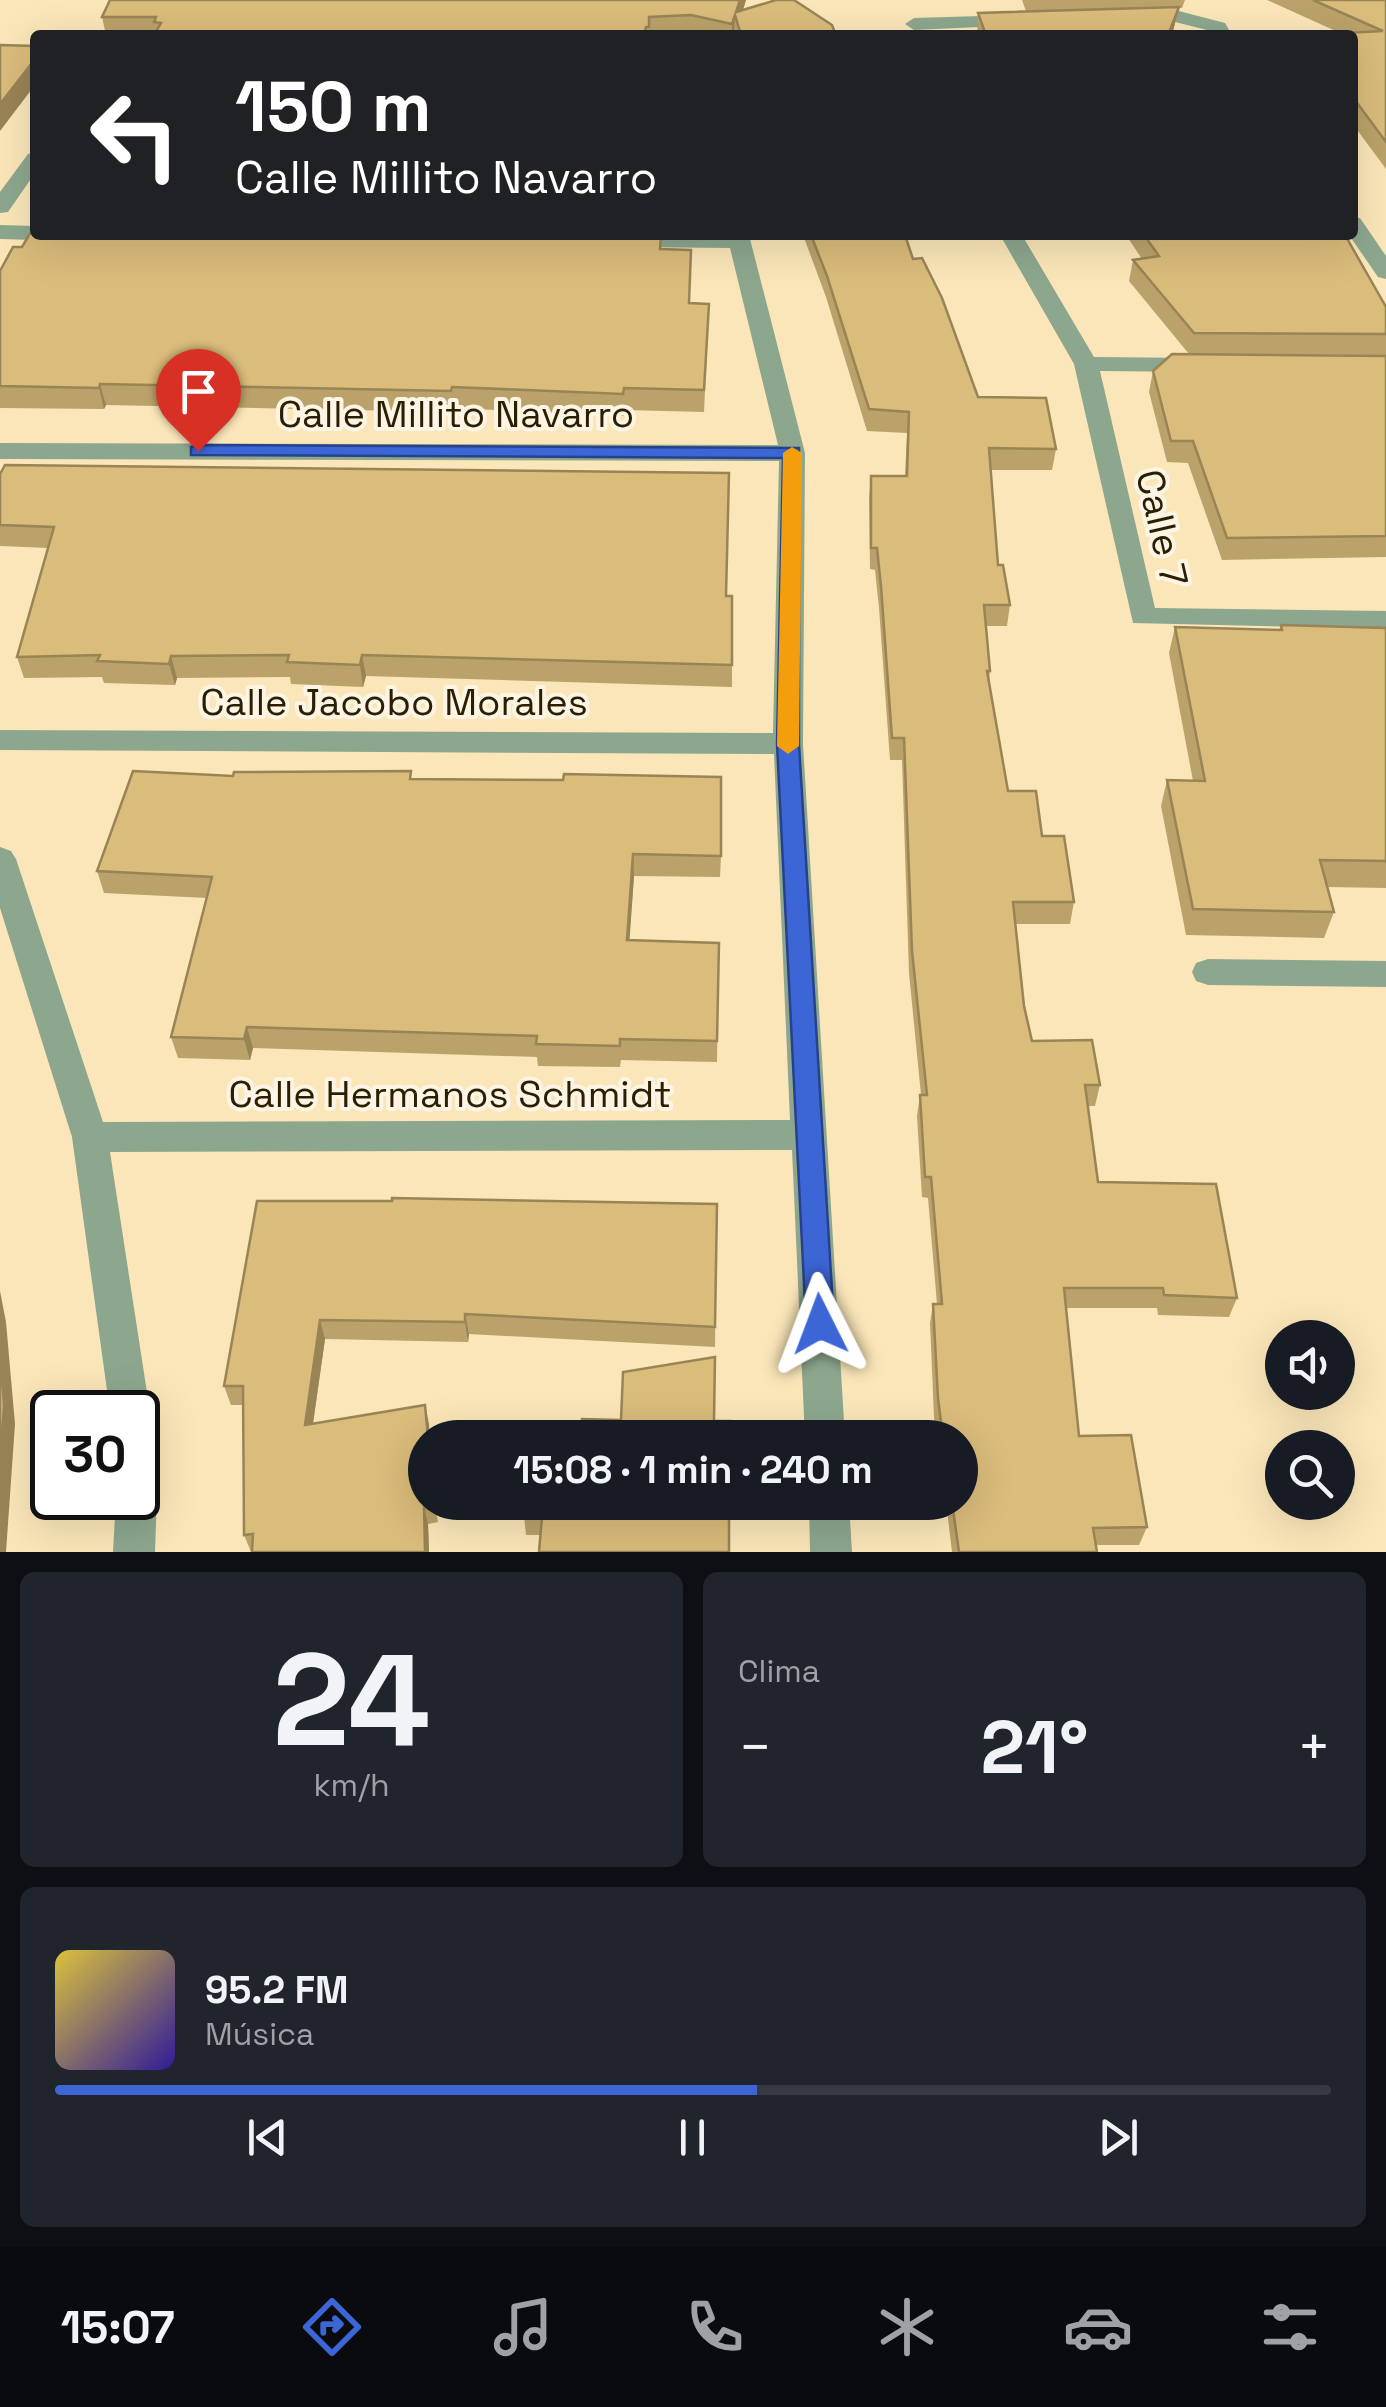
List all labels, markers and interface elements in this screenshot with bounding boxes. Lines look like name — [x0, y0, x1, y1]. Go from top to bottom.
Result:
text: 150 m — [235, 62, 432, 151]
icon: left — [70, 70, 200, 200]
text: Calle Millito Navarro — [235, 149, 657, 206]
pin — [156, 349, 241, 452]
icon: arrive — [171, 364, 226, 419]
street label: Calle Millito Navarro — [278, 390, 634, 438]
street label: Calle 7 — [1125, 465, 1199, 591]
street label: Calle Jacobo Morales — [200, 678, 588, 726]
street label: Calle Hermanos Schmidt — [228, 1070, 672, 1118]
position arrow — [768, 1272, 872, 1376]
map controls — [1265, 1320, 1355, 1520]
button: sound — [1265, 1320, 1355, 1410]
speed limit sign: 30 — [30, 1390, 160, 1520]
button: search — [1265, 1430, 1355, 1520]
text: 15:08 · 1 min · 240 m — [513, 1446, 873, 1494]
text: 24 — [273, 1617, 430, 1783]
text: Clima — [738, 1651, 820, 1691]
text: 21° — [980, 1699, 1089, 1795]
text: − — [738, 1712, 772, 1782]
text: + — [1297, 1712, 1331, 1782]
text: km/h — [313, 1765, 390, 1805]
text: 95.2 FM — [205, 1966, 349, 2014]
text: Música — [205, 2014, 315, 2054]
icon: previous — [240, 2110, 295, 2165]
icon: pause — [665, 2110, 720, 2165]
icon: next — [1091, 2110, 1146, 2165]
icon: directions — [297, 2292, 367, 2362]
icon: music — [488, 2292, 558, 2362]
icon: phone — [680, 2292, 750, 2362]
icon: climate — [872, 2292, 942, 2362]
icon: car — [1063, 2292, 1133, 2362]
icon: filters — [1255, 2292, 1325, 2362]
text: 15:07 — [61, 2299, 175, 2356]

